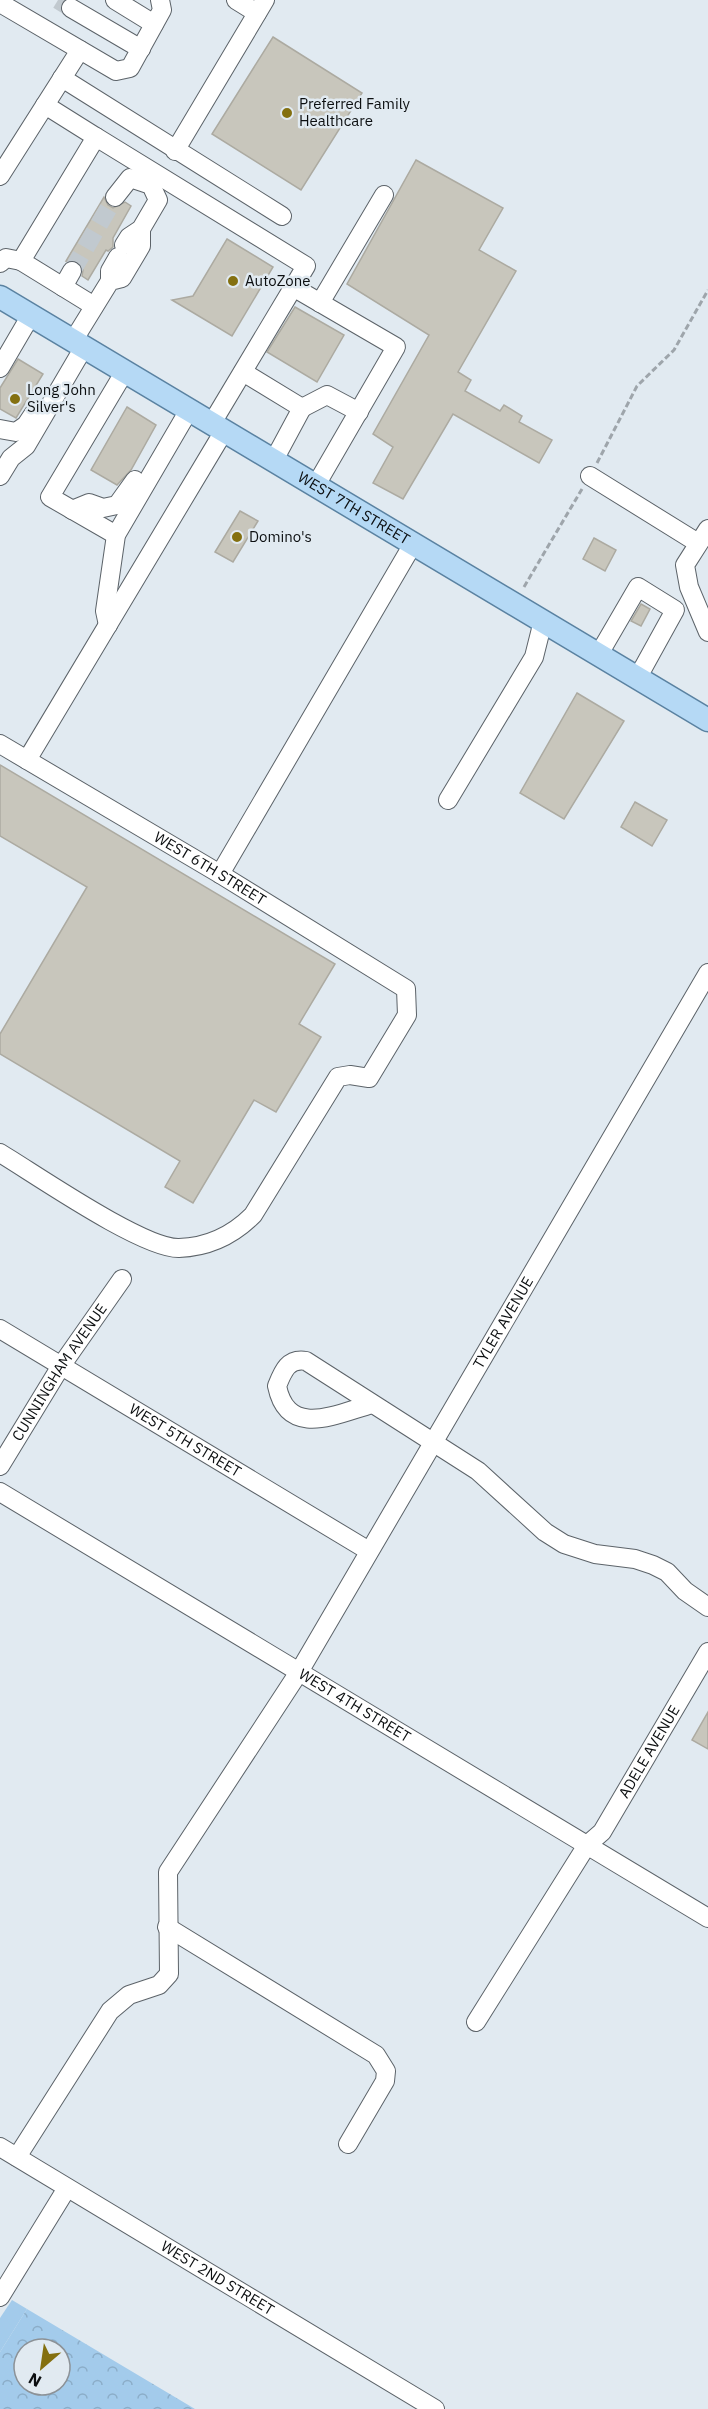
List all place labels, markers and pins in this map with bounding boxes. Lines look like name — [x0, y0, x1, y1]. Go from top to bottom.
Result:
place label: Preferred Family Healthcare — [299, 94, 411, 130]
marker: Preferred Family Healthcare — [280, 106, 294, 120]
place label: AutoZone — [245, 271, 310, 290]
marker: AutoZone — [226, 274, 240, 288]
place label: Long John Silver's — [27, 380, 96, 416]
marker: Long John Silver's — [8, 392, 22, 406]
place label: Domino's — [249, 527, 312, 546]
marker: Domino's — [230, 530, 244, 544]

